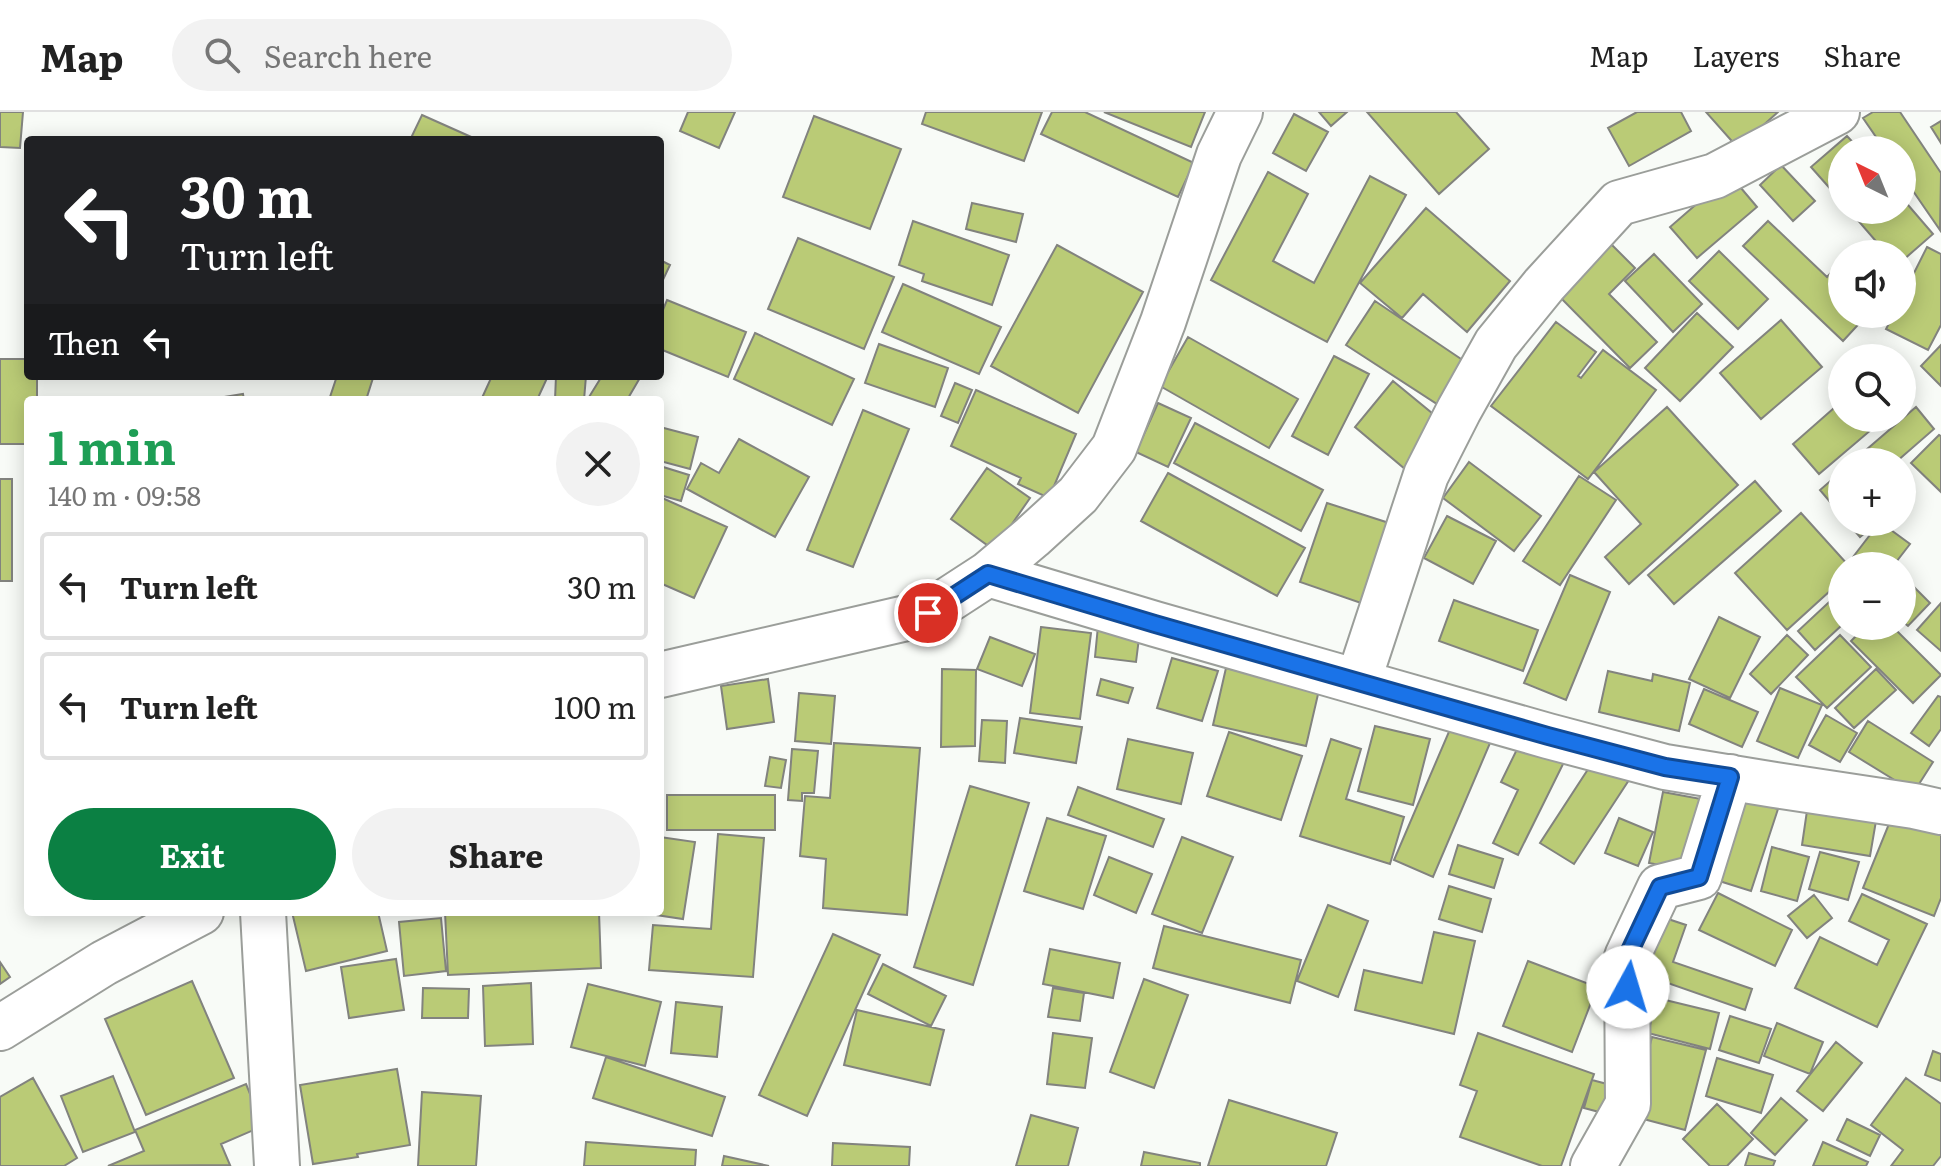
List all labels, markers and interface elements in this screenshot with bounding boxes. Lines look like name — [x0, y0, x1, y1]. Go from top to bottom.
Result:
search box — [172, 19, 732, 91]
text: Map — [40, 27, 124, 84]
icon: search — [200, 33, 244, 77]
text: Search here — [264, 33, 432, 77]
text: Map — [1589, 34, 1648, 76]
text: Layers — [1692, 34, 1779, 76]
text: Share — [1823, 34, 1901, 76]
north arrow — [1828, 136, 1916, 224]
map controls — [1828, 136, 1916, 640]
text: 30 m — [180, 152, 313, 235]
icon: left — [48, 168, 152, 272]
text: Turn left — [180, 228, 334, 281]
button: sound — [1828, 240, 1916, 328]
text: Then — [48, 320, 120, 364]
icon: left — [136, 320, 180, 364]
button: search — [1828, 344, 1916, 432]
text: 1 min — [48, 409, 176, 480]
button: close — [556, 422, 640, 506]
button: + — [1828, 448, 1916, 536]
text: 140 m · 09:58 — [48, 475, 201, 514]
button: − — [1828, 552, 1916, 640]
icon: left — [52, 564, 96, 608]
text: Turn left — [120, 564, 258, 608]
text: 30 m — [567, 564, 636, 608]
pin — [894, 579, 962, 647]
icon: arrive — [906, 591, 950, 635]
icon: left — [52, 684, 96, 728]
text: Turn left — [120, 684, 258, 728]
text: 100 m — [554, 684, 636, 728]
button: Exit — [48, 808, 336, 900]
button: Share — [352, 808, 640, 900]
position arrow — [1586, 945, 1670, 1029]

